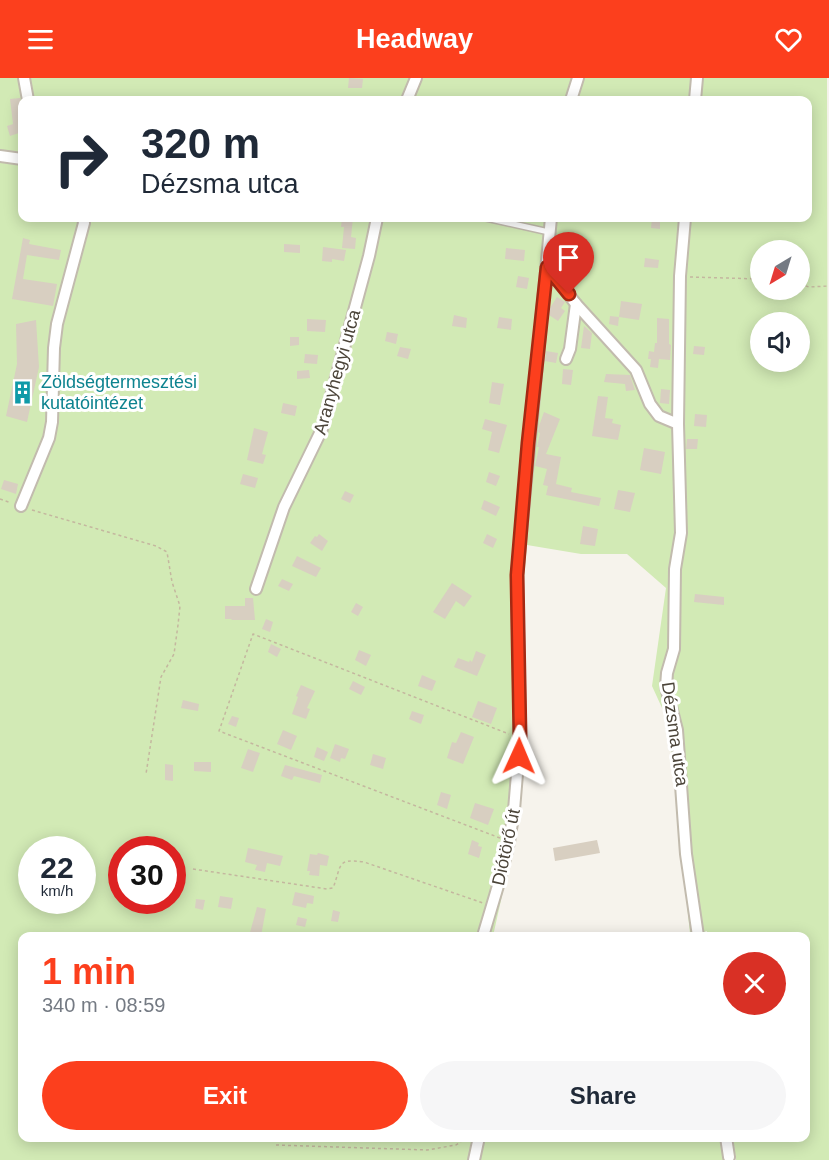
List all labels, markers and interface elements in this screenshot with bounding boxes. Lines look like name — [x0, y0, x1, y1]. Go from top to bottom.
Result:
icon: menu — [24, 23, 57, 56]
icon: heart — [772, 23, 805, 56]
text: Headway — [356, 24, 473, 54]
icon: right — [42, 120, 120, 198]
text: 320 m — [141, 120, 260, 167]
text: Dézsma utca — [141, 169, 299, 199]
pin — [543, 232, 594, 294]
north arrow — [750, 240, 810, 300]
map controls — [750, 240, 810, 372]
icon: arrive — [552, 241, 585, 274]
street label: Aranyhegyi utca — [310, 306, 365, 437]
button: sound — [750, 312, 810, 372]
place label: Zöldségtermesztési kutatóintézet — [41, 372, 197, 413]
building icon: Zöldségtermesztési kutatóintézet — [10, 379, 36, 405]
street label: Dézsma utca — [658, 681, 692, 788]
position arrow — [487, 724, 551, 788]
street label: Diótörő út — [488, 807, 524, 887]
speed limit sign: 30 — [108, 836, 186, 914]
text: 22 — [40, 851, 74, 884]
text: km/h — [41, 882, 73, 899]
text: 1 min — [42, 951, 136, 992]
button: close — [723, 952, 786, 1015]
text: 340 m · 08:59 — [42, 994, 165, 1016]
button: Exit — [42, 1061, 408, 1130]
button: Share — [420, 1061, 786, 1130]

